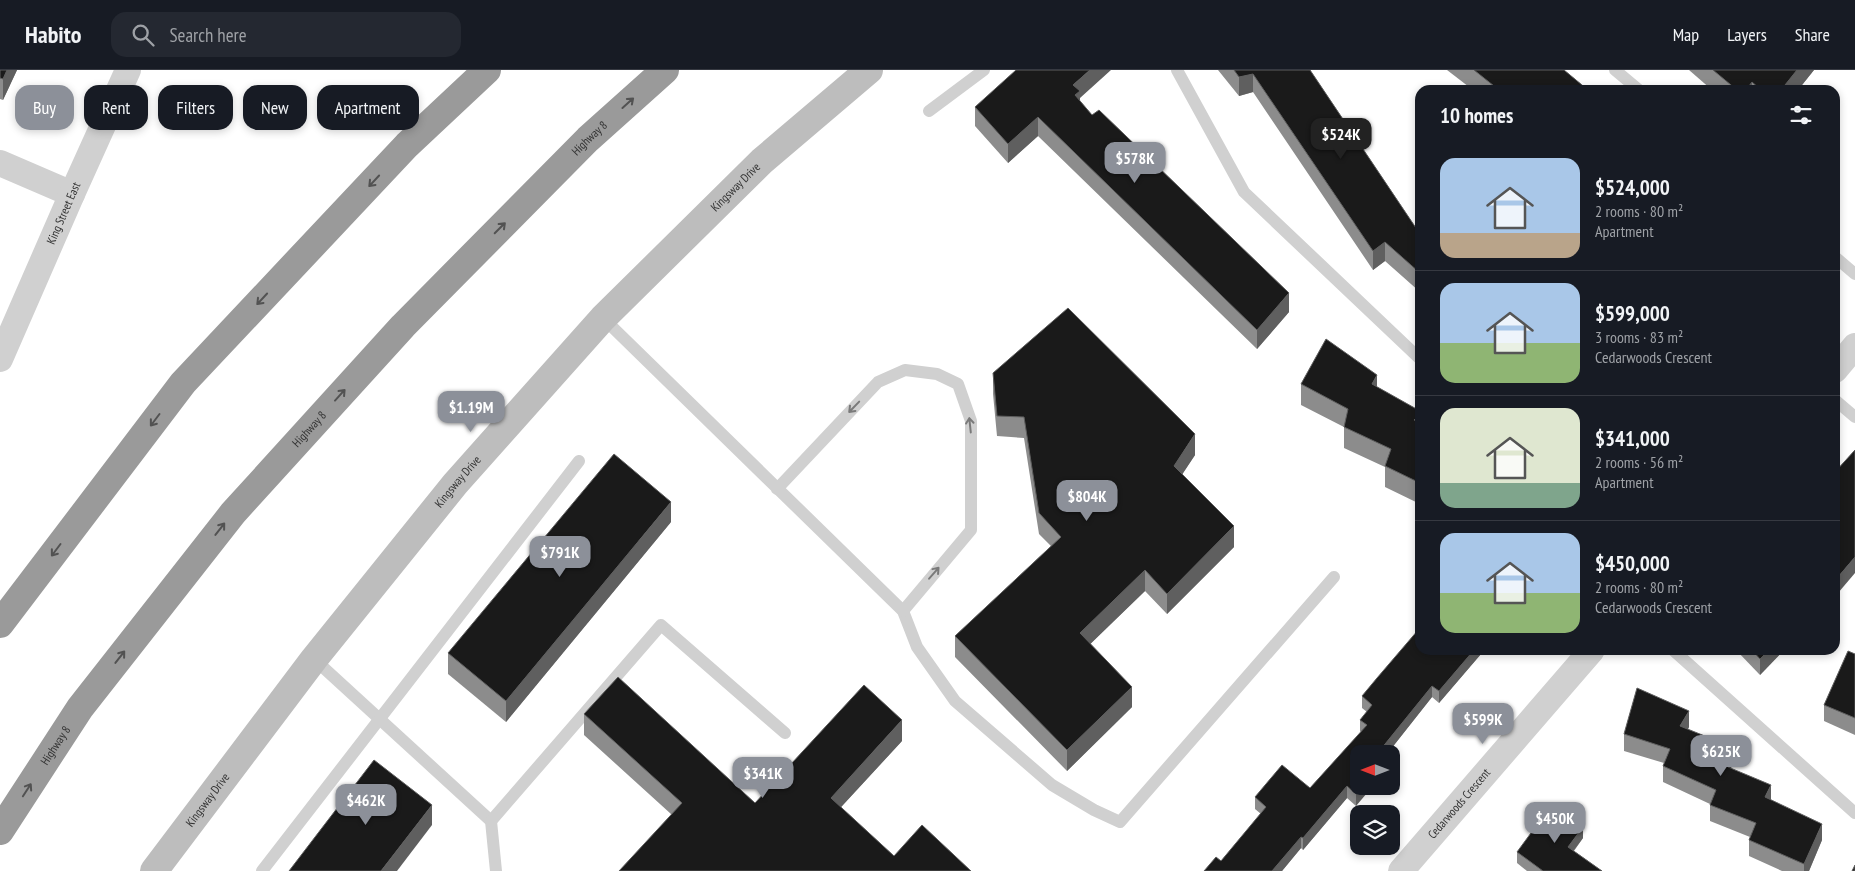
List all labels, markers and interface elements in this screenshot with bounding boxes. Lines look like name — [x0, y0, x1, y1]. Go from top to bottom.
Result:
search box — [111, 12, 461, 57]
text: Habito — [25, 19, 81, 50]
icon: search — [129, 21, 157, 49]
text: Search here — [169, 23, 247, 47]
text: Map — [1673, 23, 1699, 46]
text: Layers — [1727, 23, 1767, 46]
text: Share — [1795, 23, 1830, 46]
chip: Buy — [15, 85, 74, 130]
chip: Rent — [84, 85, 148, 130]
chip: Filters — [158, 85, 233, 130]
chip: New — [243, 85, 307, 130]
chip: Apartment — [317, 85, 419, 130]
one-way arrow — [622, 97, 635, 109]
icon: filters — [1787, 101, 1815, 129]
text: 10 homes — [1440, 102, 1513, 129]
street label: Highway 8 — [568, 117, 610, 158]
pin: $524K — [1306, 118, 1376, 160]
text: $524K — [1322, 124, 1360, 144]
pin: $578K — [1100, 142, 1170, 184]
text: $578K — [1116, 148, 1154, 168]
street label: Kingsway Drive — [707, 159, 763, 214]
one-way arrow — [368, 174, 380, 187]
text: $524,000 — [1595, 174, 1670, 201]
icon: home — [1480, 178, 1540, 238]
street label: King Street East — [43, 179, 84, 246]
text: 2 rooms · 80 m² — [1595, 201, 1683, 221]
text: Apartment — [1595, 221, 1654, 241]
one-way arrow — [493, 223, 505, 235]
one-way arrow — [256, 293, 268, 305]
text: $599,000 — [1595, 300, 1670, 327]
icon: home — [1480, 303, 1540, 363]
text: 3 rooms · 83 m² — [1595, 327, 1683, 347]
text: Cedarwoods Crescent — [1595, 347, 1712, 367]
one-way arrow — [334, 388, 346, 401]
pin: $1.19M — [430, 390, 512, 433]
text: $1.19M — [449, 397, 493, 417]
one-way arrow — [848, 401, 860, 413]
street label: Highway 8 — [289, 408, 329, 450]
one-way arrow — [149, 413, 160, 426]
one-way arrow — [966, 417, 975, 433]
text: $341,000 — [1595, 425, 1670, 452]
icon: home — [1480, 428, 1540, 488]
street label: Kingsway Drive — [431, 452, 484, 510]
text: 2 rooms · 56 m² — [1595, 452, 1683, 472]
text: Apartment — [1595, 472, 1654, 492]
pin: $804K — [1052, 480, 1122, 522]
text: $804K — [1068, 486, 1106, 506]
one-way arrow — [215, 523, 226, 536]
pin: $791K — [525, 536, 595, 578]
text: $791K — [541, 542, 579, 562]
one-way arrow — [51, 543, 62, 556]
text: $450,000 — [1595, 550, 1670, 577]
icon: home — [1480, 553, 1540, 613]
one-way arrow — [928, 567, 939, 580]
text: 2 rooms · 80 m² — [1595, 577, 1683, 597]
text: Cedarwoods Crescent — [1595, 597, 1712, 617]
one-way arrow — [114, 651, 125, 664]
pin: $599K — [1448, 702, 1518, 745]
text: $599K — [1464, 709, 1502, 729]
street label: Highway 8 — [37, 723, 73, 768]
pin: $625K — [1686, 734, 1756, 777]
text: $625K — [1702, 741, 1740, 761]
north arrow — [1350, 745, 1400, 795]
map controls — [1350, 745, 1400, 855]
pin: $341K — [728, 756, 798, 799]
text: $341K — [744, 763, 782, 783]
street label: Cedarwoods Crescent — [1424, 765, 1494, 842]
street label: Kingsway Drive — [182, 770, 232, 830]
one-way arrow — [22, 783, 32, 797]
pin: $462K — [331, 784, 401, 826]
text: $462K — [347, 790, 385, 810]
pin: $450K — [1520, 802, 1590, 844]
button: layers — [1350, 805, 1400, 855]
text: $450K — [1536, 808, 1574, 828]

